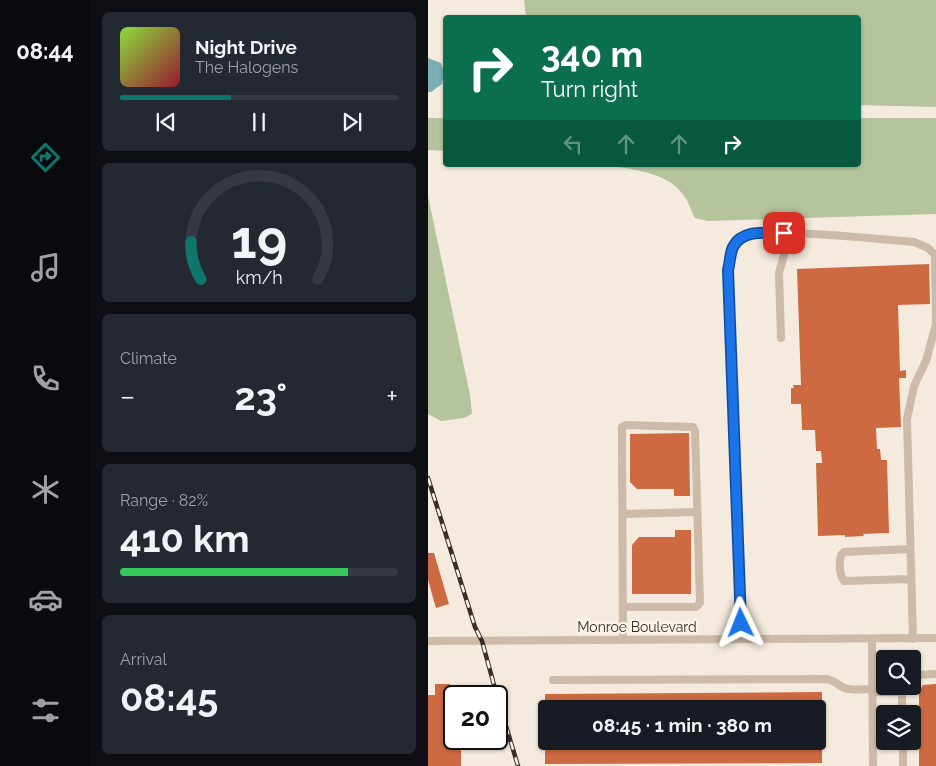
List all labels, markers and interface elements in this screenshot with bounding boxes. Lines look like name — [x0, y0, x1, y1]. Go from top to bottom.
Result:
text: 340 m — [541, 34, 643, 75]
icon: right — [458, 35, 523, 100]
text: Night Drive — [195, 36, 297, 58]
text: 08:44 — [16, 38, 74, 64]
text: The Halogens — [195, 58, 298, 77]
text: Turn right — [541, 76, 638, 102]
icon: previous — [152, 108, 180, 136]
icon: pause — [245, 108, 273, 136]
icon: next — [338, 108, 366, 136]
icon: left — [559, 130, 587, 158]
icon: ahead — [612, 130, 640, 158]
icon: ahead — [665, 130, 693, 158]
icon: right — [718, 130, 746, 158]
icon: directions — [28, 140, 63, 175]
text: 19 — [231, 209, 287, 270]
pin — [763, 212, 805, 254]
icon: arrive — [770, 219, 798, 247]
icon: music — [28, 250, 63, 285]
text: km/h — [235, 267, 283, 288]
text: Climate — [120, 349, 177, 368]
icon: phone — [28, 361, 63, 396]
text: 23° — [234, 374, 287, 419]
text: − — [120, 380, 135, 413]
text: + — [386, 380, 398, 413]
icon: climate — [28, 472, 63, 507]
text: Range · 82% — [120, 491, 208, 510]
text: 410 km — [120, 516, 250, 561]
icon: car — [28, 582, 63, 617]
position arrow — [714, 596, 766, 648]
street label: Monroe Boulevard — [577, 619, 697, 635]
text: Arrival — [120, 650, 167, 669]
map controls — [876, 650, 921, 750]
button: search — [876, 650, 921, 695]
text: 08:45 — [120, 675, 218, 720]
speed limit sign: 20 — [443, 685, 508, 750]
icon: filters — [28, 693, 63, 728]
button: layers — [876, 705, 921, 750]
text: 08:45 · 1 min · 380 m — [592, 714, 772, 736]

